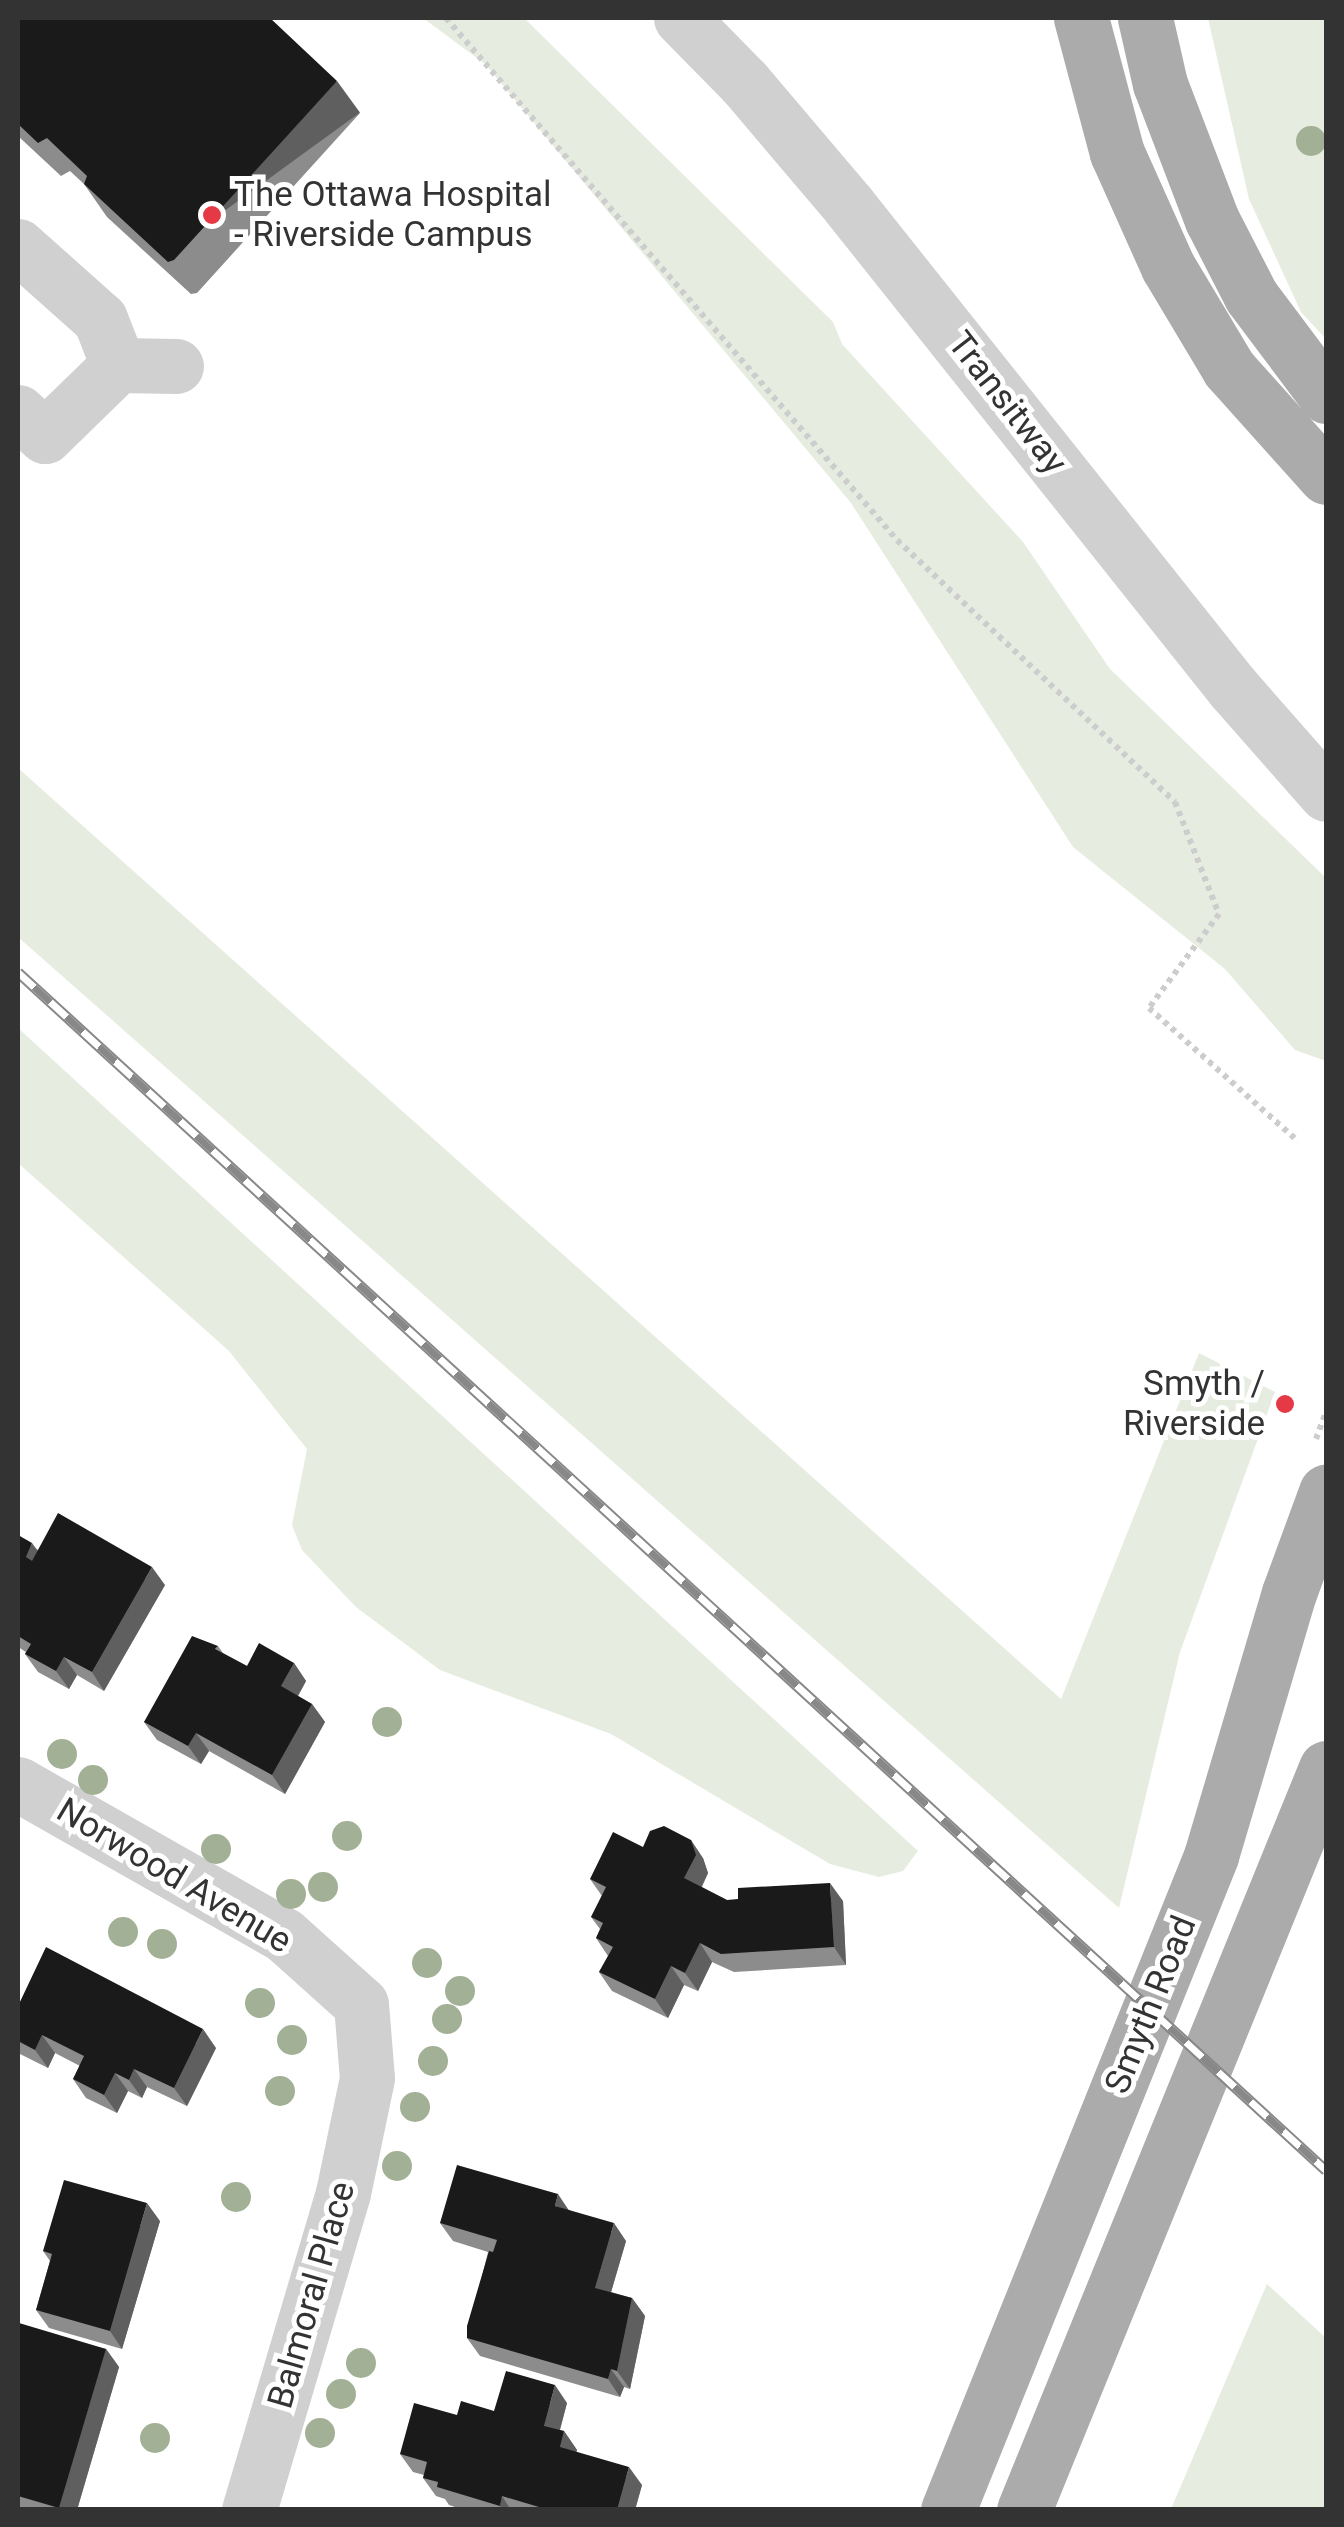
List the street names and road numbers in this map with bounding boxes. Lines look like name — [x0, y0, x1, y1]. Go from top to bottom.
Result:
street label: Transitway — [938, 324, 1076, 482]
street label: Norwood Avenue — [49, 1789, 299, 1963]
street label: Smyth Road — [1096, 1910, 1206, 2100]
street label: Balmoral Place — [260, 2177, 364, 2413]

